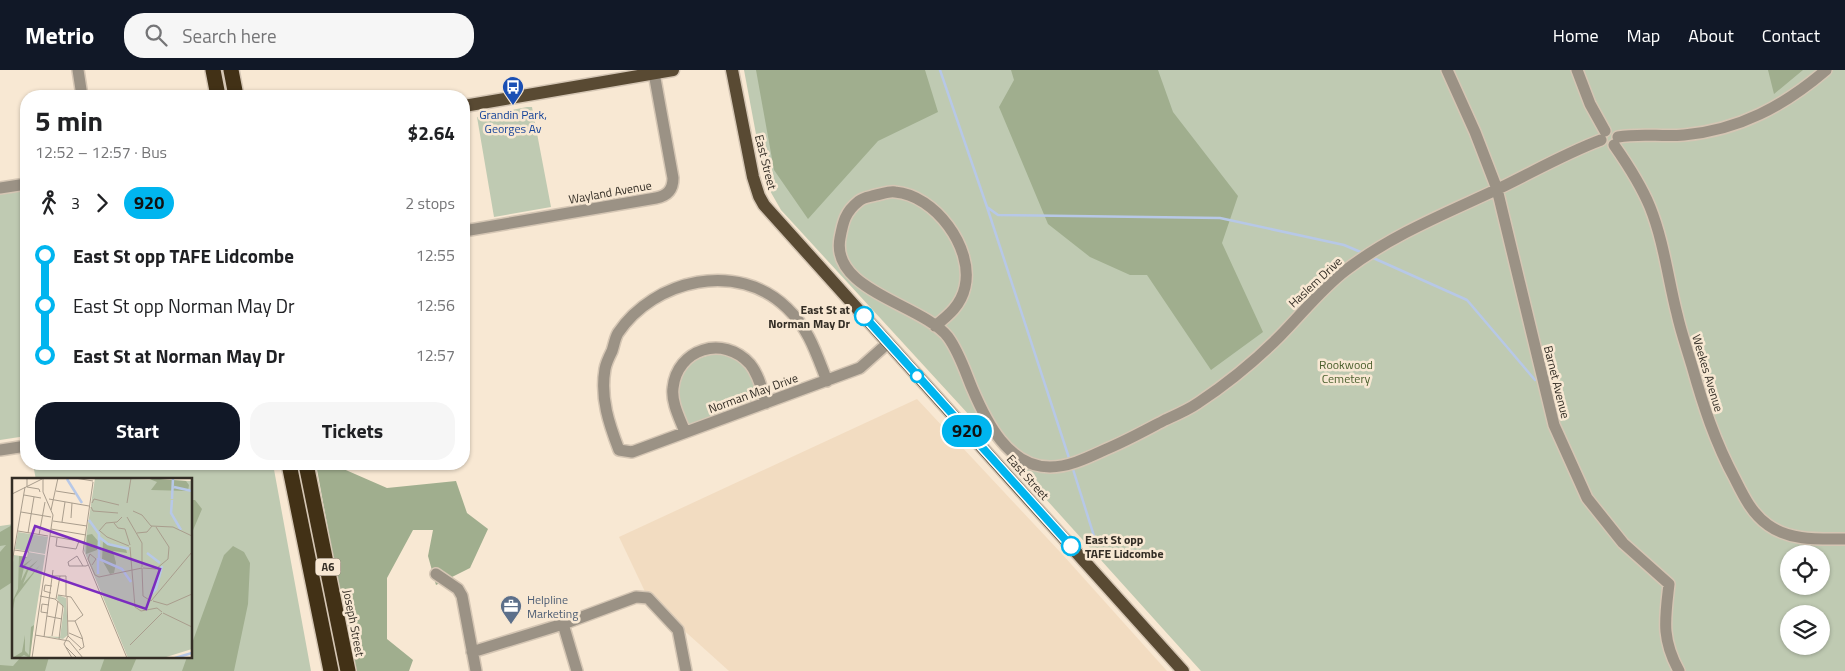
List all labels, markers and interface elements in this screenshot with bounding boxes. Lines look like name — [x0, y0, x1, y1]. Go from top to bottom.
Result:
search box — [124, 13, 474, 58]
text: Metrio — [25, 17, 94, 53]
icon: search — [142, 21, 170, 49]
text: Search here — [182, 21, 277, 50]
text: Home — [1553, 22, 1599, 49]
text: Map — [1627, 22, 1660, 49]
text: About — [1688, 22, 1734, 49]
text: Contact — [1762, 22, 1820, 49]
bus stop icon: Grandin Park, Georges Av — [501, 75, 525, 106]
text: 5 min — [35, 99, 103, 142]
place label: Grandin Park, Georges Av — [479, 105, 547, 138]
text: $2.64 — [408, 118, 455, 147]
street label: East Street — [750, 133, 782, 192]
text: 12:52 – 12:57 · Bus — [35, 140, 167, 164]
street label: Wayland Avenue — [567, 175, 653, 209]
icon: walk — [35, 189, 63, 217]
icon: forward — [88, 189, 116, 217]
text: 920 — [134, 189, 164, 216]
text: 3 — [71, 191, 80, 215]
text: 2 stops — [405, 191, 455, 215]
text: East St opp TAFE Lidcombe — [73, 241, 294, 270]
text: 12:55 — [416, 243, 455, 267]
street label: Haslem Drive — [1284, 252, 1346, 312]
text: East St opp Norman May Dr — [73, 291, 295, 320]
text: 12:56 — [416, 293, 455, 317]
place label: East St at Norman May Dr — [768, 300, 851, 333]
marker: East St at Norman May Dr — [854, 306, 874, 326]
street label: Weekes Avenue — [1687, 332, 1729, 414]
text: East St at Norman May Dr — [73, 341, 285, 370]
text: 12:57 — [416, 343, 455, 367]
street label: Barnet Avenue — [1539, 344, 1575, 420]
park label: Rookwood Cemetery — [1319, 355, 1373, 388]
street label: Norman May Drive — [705, 368, 801, 418]
unlabelled marker — [910, 369, 924, 383]
button: Start — [35, 402, 240, 460]
button: Tickets — [250, 402, 455, 460]
line badge: 920 — [938, 415, 996, 447]
text: 920 — [952, 417, 982, 444]
street label: East Street — [1002, 450, 1054, 505]
inset map — [12, 478, 192, 658]
place label: East St opp TAFE Lidcombe — [1085, 530, 1164, 563]
marker: East St opp TAFE Lidcombe — [1061, 536, 1081, 556]
map controls — [1780, 545, 1830, 655]
button: locate — [1780, 545, 1830, 595]
road number: A6 — [316, 558, 340, 576]
street label: Joseph Street — [338, 588, 370, 659]
place label: Helpline Marketing — [527, 590, 578, 623]
office icon: Helpline Marketing — [499, 594, 523, 625]
button: layers — [1780, 605, 1830, 655]

